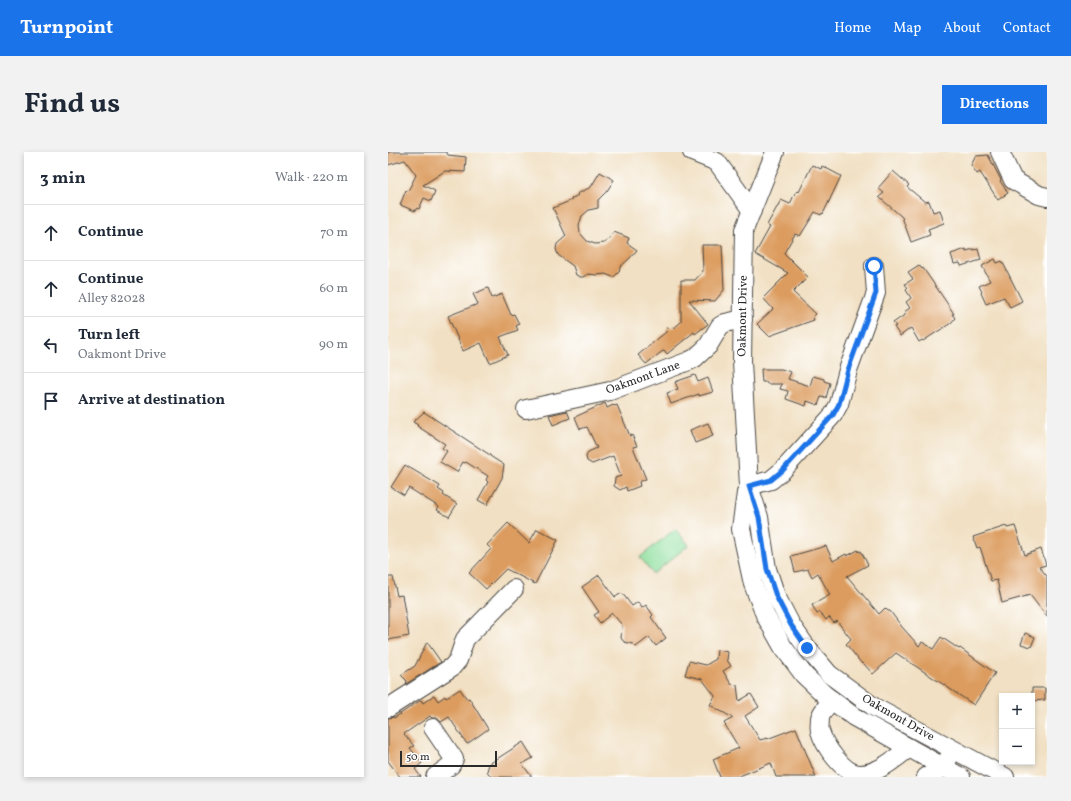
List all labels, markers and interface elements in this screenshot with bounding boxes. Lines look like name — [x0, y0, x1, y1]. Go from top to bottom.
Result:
text: Turnpoint — [20, 15, 113, 41]
text: Home — [834, 19, 871, 38]
text: Map — [893, 19, 921, 38]
text: About — [943, 19, 981, 38]
text: Contact — [1003, 19, 1051, 38]
text: Find us — [24, 85, 120, 124]
button: Directions — [942, 85, 1047, 124]
text: 3 min — [40, 167, 86, 190]
text: Walk · 220 m — [275, 169, 348, 187]
icon: ahead — [40, 222, 62, 244]
text: Continue — [78, 222, 143, 243]
text: 70 m — [320, 224, 348, 242]
route start — [865, 257, 883, 275]
text: Continue — [78, 269, 143, 290]
street label: Oakmont Drive — [734, 275, 752, 357]
icon: ahead — [40, 278, 62, 300]
text: 60 m — [320, 280, 348, 298]
text: Alley 82028 — [78, 290, 145, 308]
text: Turn left — [78, 325, 140, 346]
icon: left — [40, 334, 62, 356]
text: 90 m — [319, 336, 348, 354]
text: Oakmont Drive — [78, 346, 166, 364]
street label: Oakmont Lane — [604, 357, 682, 399]
icon: arrive — [40, 390, 62, 412]
text: Arrive at destination — [78, 390, 225, 411]
route end — [798, 639, 816, 657]
street label: Oakmont Drive — [859, 691, 938, 745]
map controls — [999, 693, 1035, 765]
button: + — [999, 693, 1035, 729]
button: − — [999, 729, 1035, 765]
scale bar — [400, 749, 497, 768]
text: 50 m — [406, 750, 430, 765]

